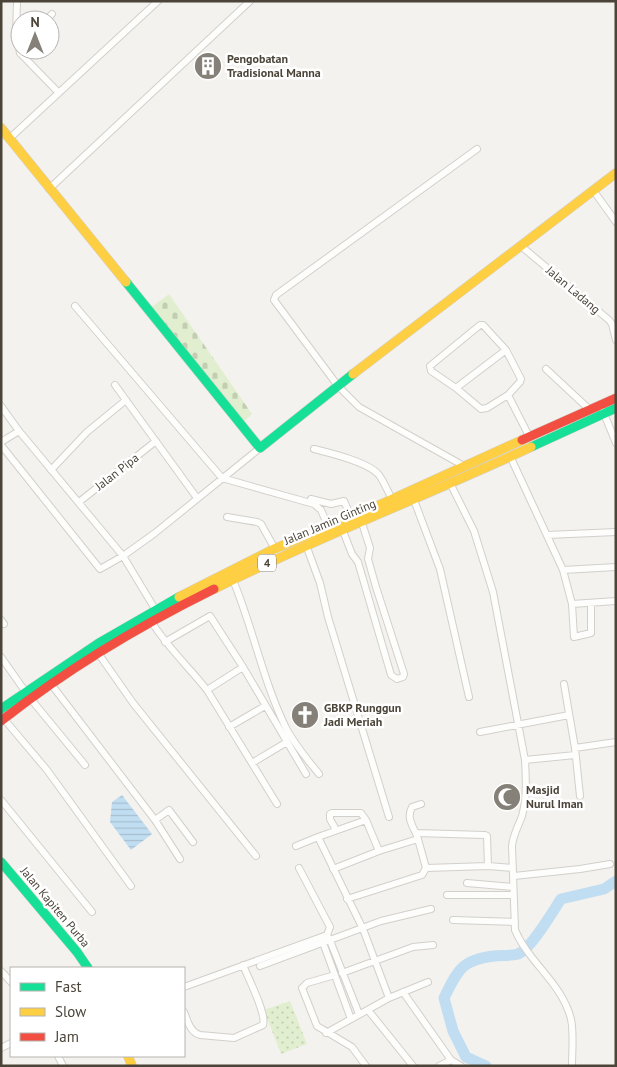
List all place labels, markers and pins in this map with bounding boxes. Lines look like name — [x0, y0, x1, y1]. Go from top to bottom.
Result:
building icon: Pengobatan Tradisional Manna — [193, 51, 223, 81]
place label: Pengobatan Tradisional Manna — [227, 51, 321, 80]
church icon: GBKP Runggun Jadi Meriah — [290, 700, 320, 730]
place label: GBKP Runggun Jadi Meriah — [323, 700, 401, 729]
mosque icon: Masjid Nurul Iman — [492, 782, 522, 812]
place label: Masjid Nurul Iman — [526, 782, 583, 811]

